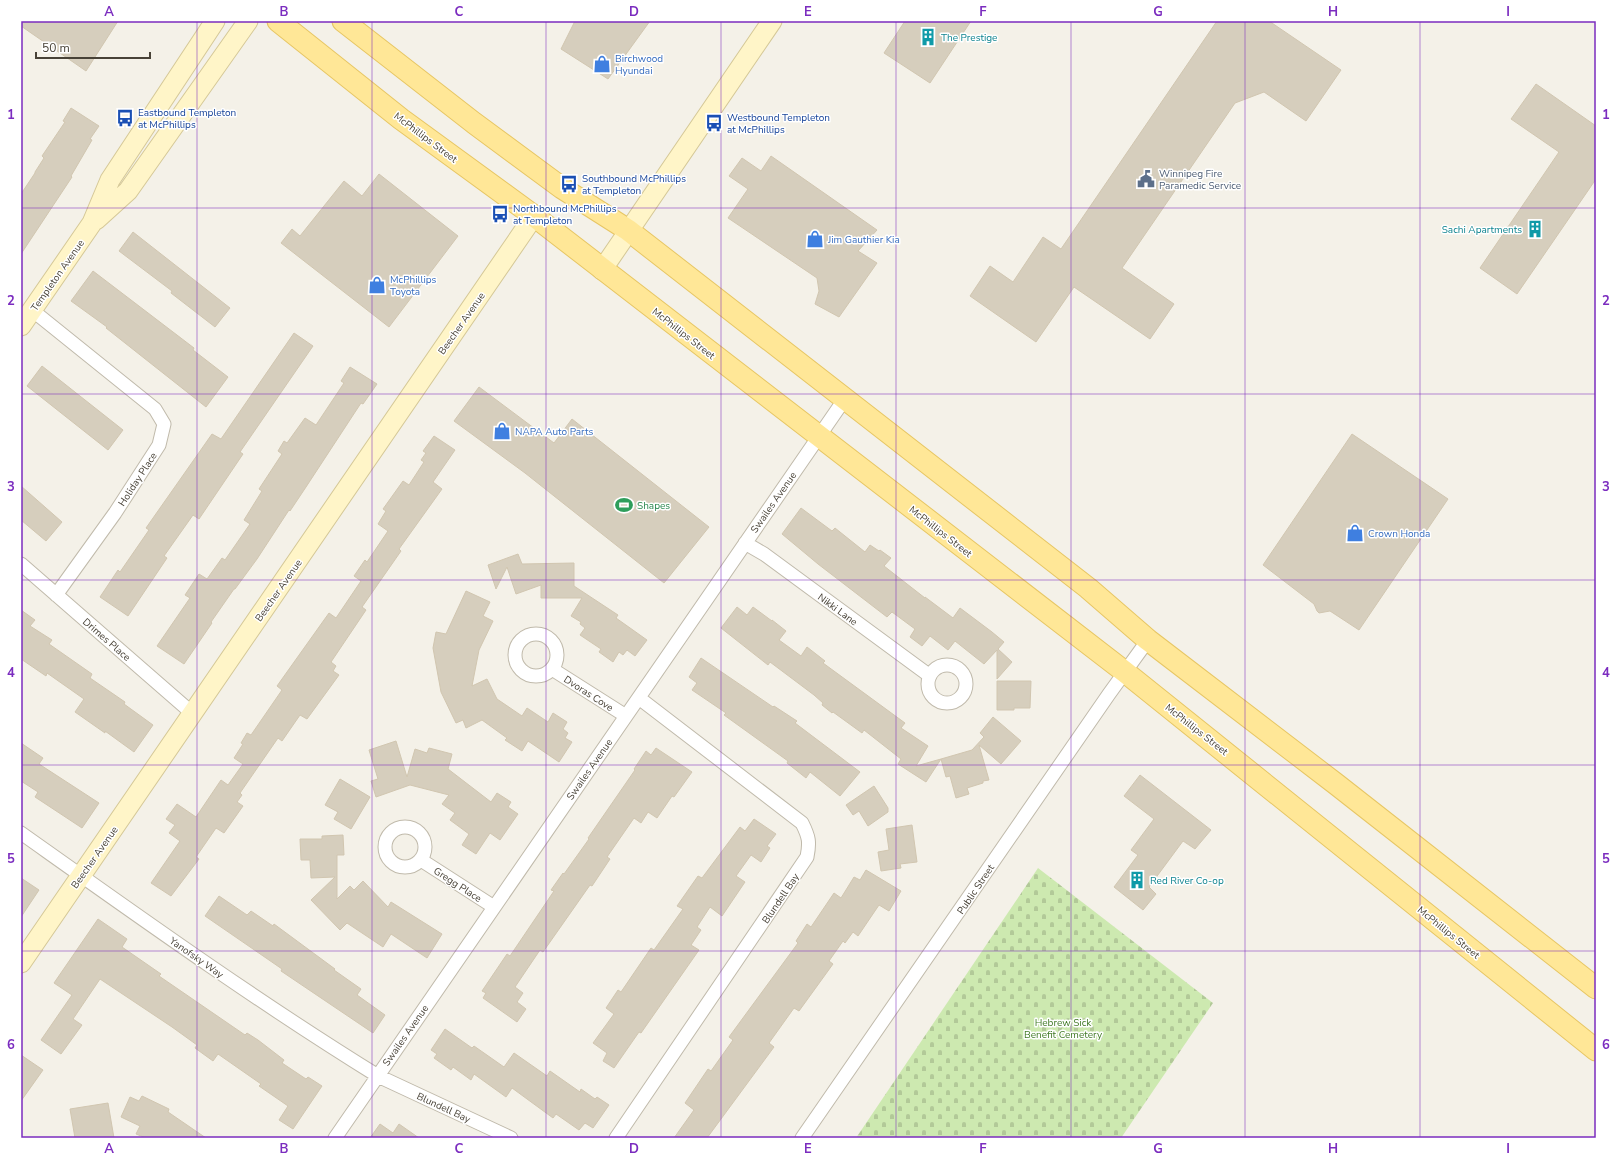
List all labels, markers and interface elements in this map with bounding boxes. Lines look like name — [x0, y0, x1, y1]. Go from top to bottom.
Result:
text: A — [104, 3, 114, 21]
text: B — [280, 3, 289, 21]
text: C — [455, 3, 464, 21]
text: D — [629, 3, 639, 21]
text: E — [804, 3, 812, 21]
text: F — [979, 3, 987, 21]
text: G — [1153, 3, 1163, 21]
text: H — [1328, 3, 1338, 21]
text: I — [1506, 3, 1510, 21]
building icon: The Prestige — [918, 27, 938, 47]
place label: The Prestige — [941, 31, 997, 45]
scale bar — [36, 34, 150, 60]
text: 50 m — [42, 40, 70, 56]
place label: Birchwood Hyundai — [615, 52, 663, 78]
shop icon: Birchwood Hyundai — [592, 54, 612, 74]
text: 1 — [7, 106, 15, 124]
place label: Eastbound Templeton at McPhillips — [138, 106, 236, 132]
text: 1 — [1602, 106, 1610, 124]
bus stop icon: Eastbound Templeton at McPhillips — [115, 108, 135, 128]
street label: McPhillips Street — [391, 109, 460, 167]
place label: Westbound Templeton at McPhillips — [727, 111, 830, 137]
bus stop icon: Westbound Templeton at McPhillips — [704, 113, 724, 133]
place label: Winnipeg Fire Paramedic Service — [1159, 167, 1241, 193]
public building icon: Winnipeg Fire Paramedic Service — [1136, 169, 1156, 189]
place label: Southbound McPhillips at Templeton — [582, 172, 686, 198]
bus stop icon: Southbound McPhillips at Templeton — [559, 174, 579, 194]
place label: Northbound McPhillips at Templeton — [513, 202, 617, 228]
bus stop icon: Northbound McPhillips at Templeton — [490, 204, 510, 224]
building icon: Sachi Apartments — [1525, 219, 1545, 239]
place label: Sachi Apartments — [1442, 223, 1522, 237]
shop icon: Jim Gauthier Kia — [805, 229, 825, 249]
place label: Jim Gauthier Kia — [827, 233, 900, 247]
street label: Templeton Avenue — [28, 237, 88, 314]
place label: McPhillips Toyota — [390, 273, 437, 299]
shop icon: McPhillips Toyota — [367, 275, 387, 295]
street label: Beecher Avenue — [435, 290, 489, 358]
text: 2 — [7, 292, 15, 310]
text: 2 — [1602, 292, 1610, 310]
street label: McPhillips Street — [649, 305, 718, 363]
shop icon: NAPA Auto Parts — [492, 421, 512, 441]
place label: NAPA Auto Parts — [515, 425, 593, 439]
street label: Holiday Place — [115, 450, 161, 509]
street label: Swailes Avenue — [748, 469, 800, 536]
text: 3 — [7, 478, 15, 496]
text: 3 — [1602, 478, 1610, 496]
sports icon: Shapes — [614, 495, 634, 515]
place label: Shapes — [637, 499, 670, 513]
street label: McPhillips Street — [906, 503, 975, 561]
shop icon: Crown Honda — [1345, 523, 1365, 543]
place label: Crown Honda — [1368, 527, 1430, 541]
street label: Beecher Avenue — [252, 557, 306, 625]
street label: Nikki Lane — [815, 591, 860, 629]
street label: Drimes Place — [79, 615, 133, 664]
text: 4 — [7, 664, 15, 682]
text: 4 — [1602, 664, 1610, 682]
street label: Dvoras Cove — [561, 673, 616, 715]
street label: McPhillips Street — [1162, 701, 1231, 759]
street label: Swailes Avenue — [564, 736, 616, 803]
street label: Beecher Avenue — [68, 824, 122, 892]
text: 5 — [7, 850, 15, 868]
text: 5 — [1602, 850, 1610, 868]
street label: Public Street — [954, 861, 998, 917]
street label: Gregg Place — [431, 864, 484, 906]
street label: Blundell Bay — [759, 870, 803, 926]
building icon: Red River Co-op — [1127, 870, 1147, 890]
place label: Red River Co-op — [1150, 874, 1224, 888]
street label: McPhillips Street — [1414, 903, 1483, 963]
street label: Yanofsky Way — [166, 933, 227, 982]
street label: Swailes Avenue — [380, 1002, 432, 1069]
park label: Hebrew Sick Benefit Cemetery — [1024, 1016, 1103, 1042]
text: 6 — [7, 1036, 15, 1054]
text: 6 — [1602, 1036, 1610, 1054]
street label: Blundell Bay — [414, 1089, 474, 1127]
text: A — [104, 1140, 114, 1158]
text: B — [280, 1140, 289, 1158]
text: C — [455, 1140, 464, 1158]
text: D — [629, 1140, 639, 1158]
text: E — [804, 1140, 812, 1158]
text: F — [979, 1140, 987, 1158]
text: G — [1153, 1140, 1163, 1158]
text: H — [1328, 1140, 1338, 1158]
text: I — [1506, 1140, 1510, 1158]

